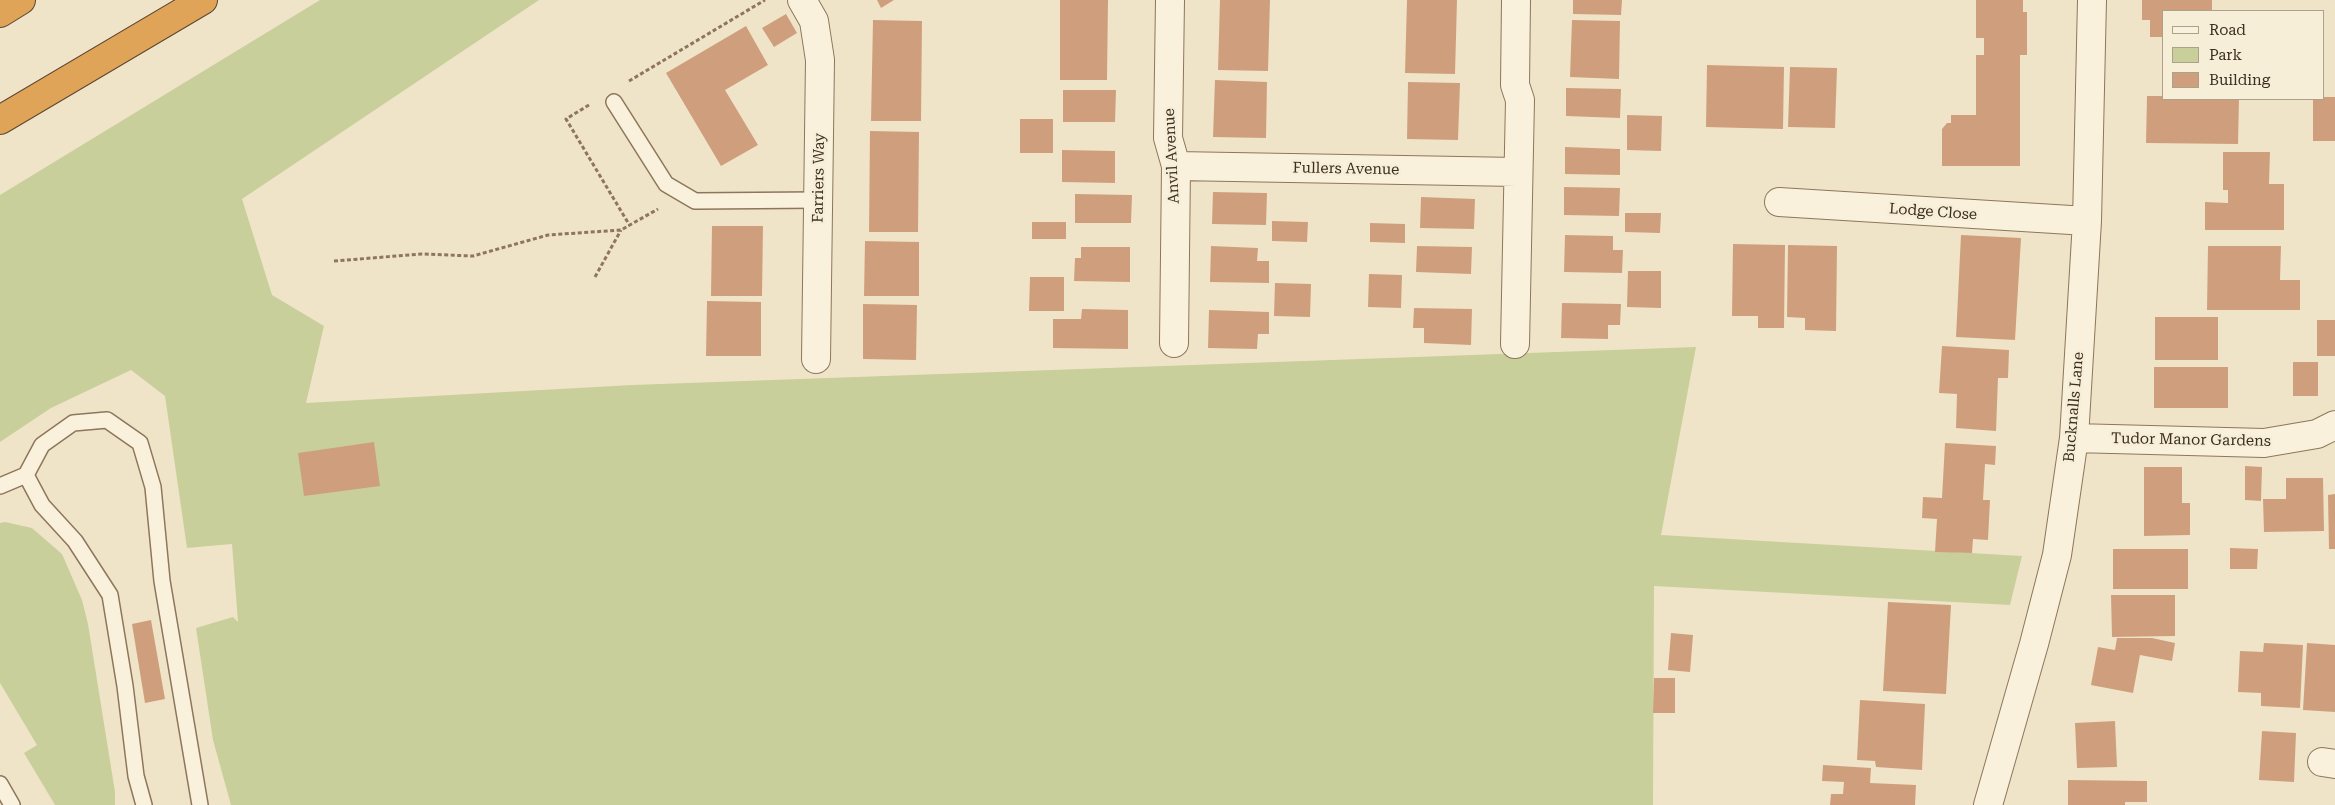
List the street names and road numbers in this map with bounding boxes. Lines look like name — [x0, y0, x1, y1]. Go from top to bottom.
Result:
street label: Anvil Avenue — [1161, 108, 1183, 204]
street label: Farriers Way — [809, 133, 829, 223]
street label: Fullers Avenue — [1292, 159, 1400, 179]
street label: Lodge Close — [1888, 200, 1978, 224]
street label: Bucknalls Lane — [2060, 351, 2088, 463]
street label: Tudor Manor Gardens — [2111, 430, 2271, 450]

